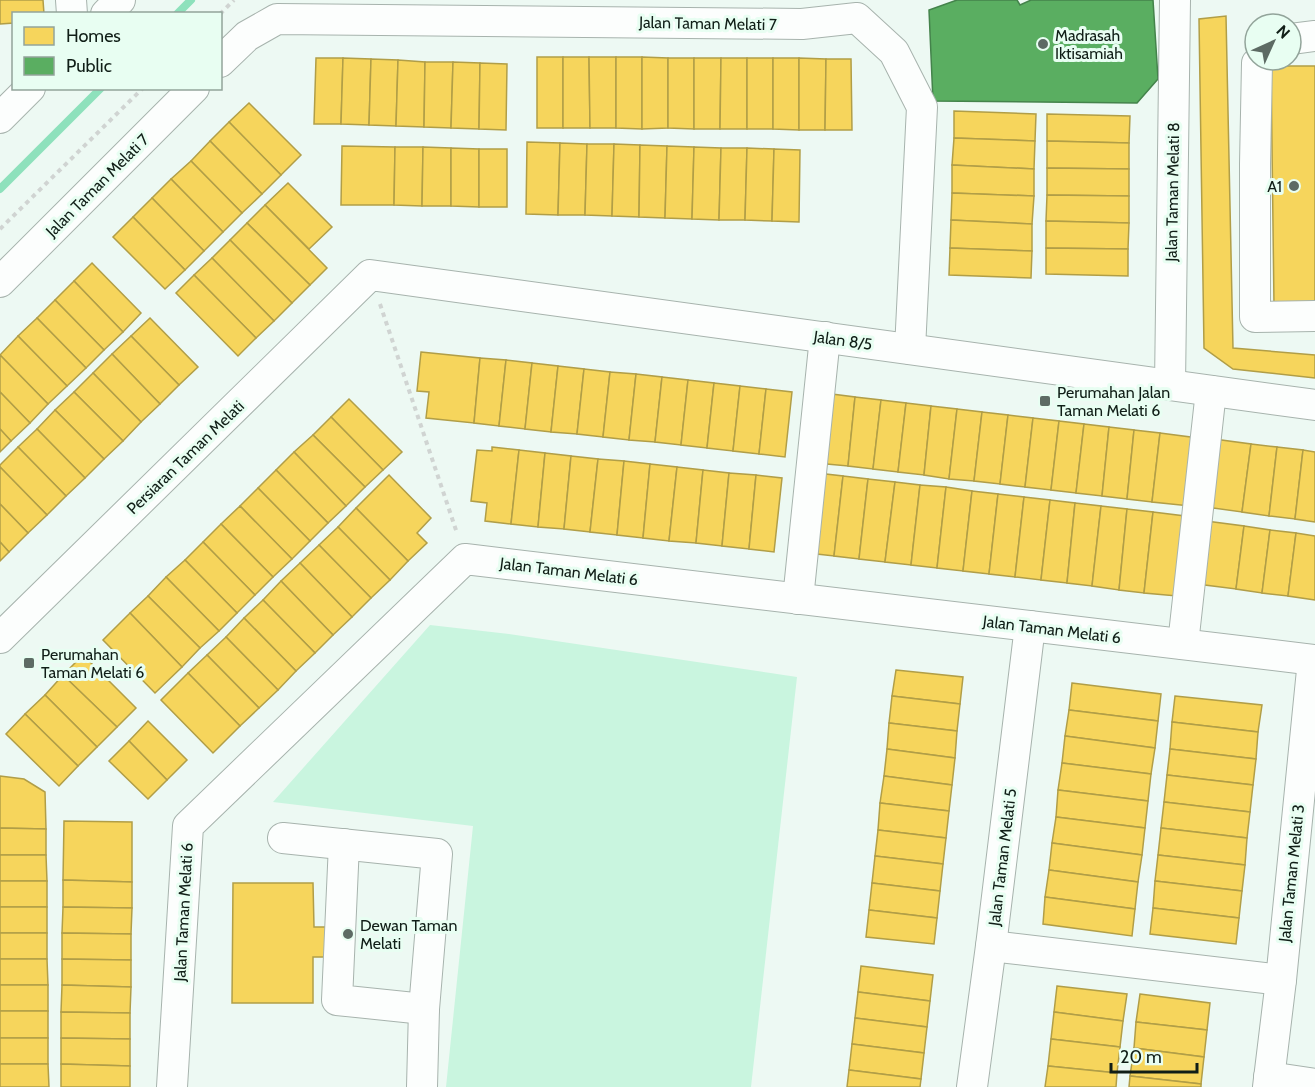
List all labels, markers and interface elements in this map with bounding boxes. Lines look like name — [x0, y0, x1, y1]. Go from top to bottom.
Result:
legend — [12, 12, 222, 90]
north arrow — [1243, 12, 1303, 72]
street label: Jalan Taman Melati 7 — [638, 13, 777, 34]
text: N — [1273, 21, 1294, 42]
text: Homes — [66, 25, 121, 47]
place label: Madrasah Iktisamiah — [1055, 26, 1123, 63]
marker: Madrasah Iktisamiah — [1036, 37, 1050, 51]
text: Public — [66, 55, 112, 77]
street label: Jalan Taman Melati 8 — [1162, 122, 1183, 263]
street label: Jalan Taman Melati 7 — [41, 130, 153, 242]
place label: A1 — [1267, 177, 1282, 196]
marker: A1 — [1287, 179, 1301, 193]
street label: Jalan 8/5 — [811, 327, 874, 354]
place label: Perumahan Jalan Taman Melati 6 — [1057, 383, 1170, 420]
marker: Perumahan Jalan Taman Melati 6 — [1038, 394, 1052, 408]
street label: Persiaran Taman Melati — [123, 396, 248, 518]
street label: Jalan Taman Melati 6 — [498, 553, 639, 589]
street label: Jalan Taman Melati 6 — [981, 611, 1122, 647]
place label: Perumahan Taman Melati 6 — [41, 645, 144, 682]
marker: Perumahan Taman Melati 6 — [22, 656, 36, 670]
street label: Jalan Taman Melati 5 — [985, 787, 1020, 928]
street label: Jalan Taman Melati 3 — [1275, 803, 1308, 944]
street label: Jalan Taman Melati 6 — [170, 842, 197, 983]
place label: Dewan Taman Melati — [360, 916, 457, 953]
marker: Dewan Taman Melati — [341, 927, 355, 941]
scale bar — [1111, 1036, 1196, 1074]
text: 20 m — [1120, 1046, 1162, 1068]

